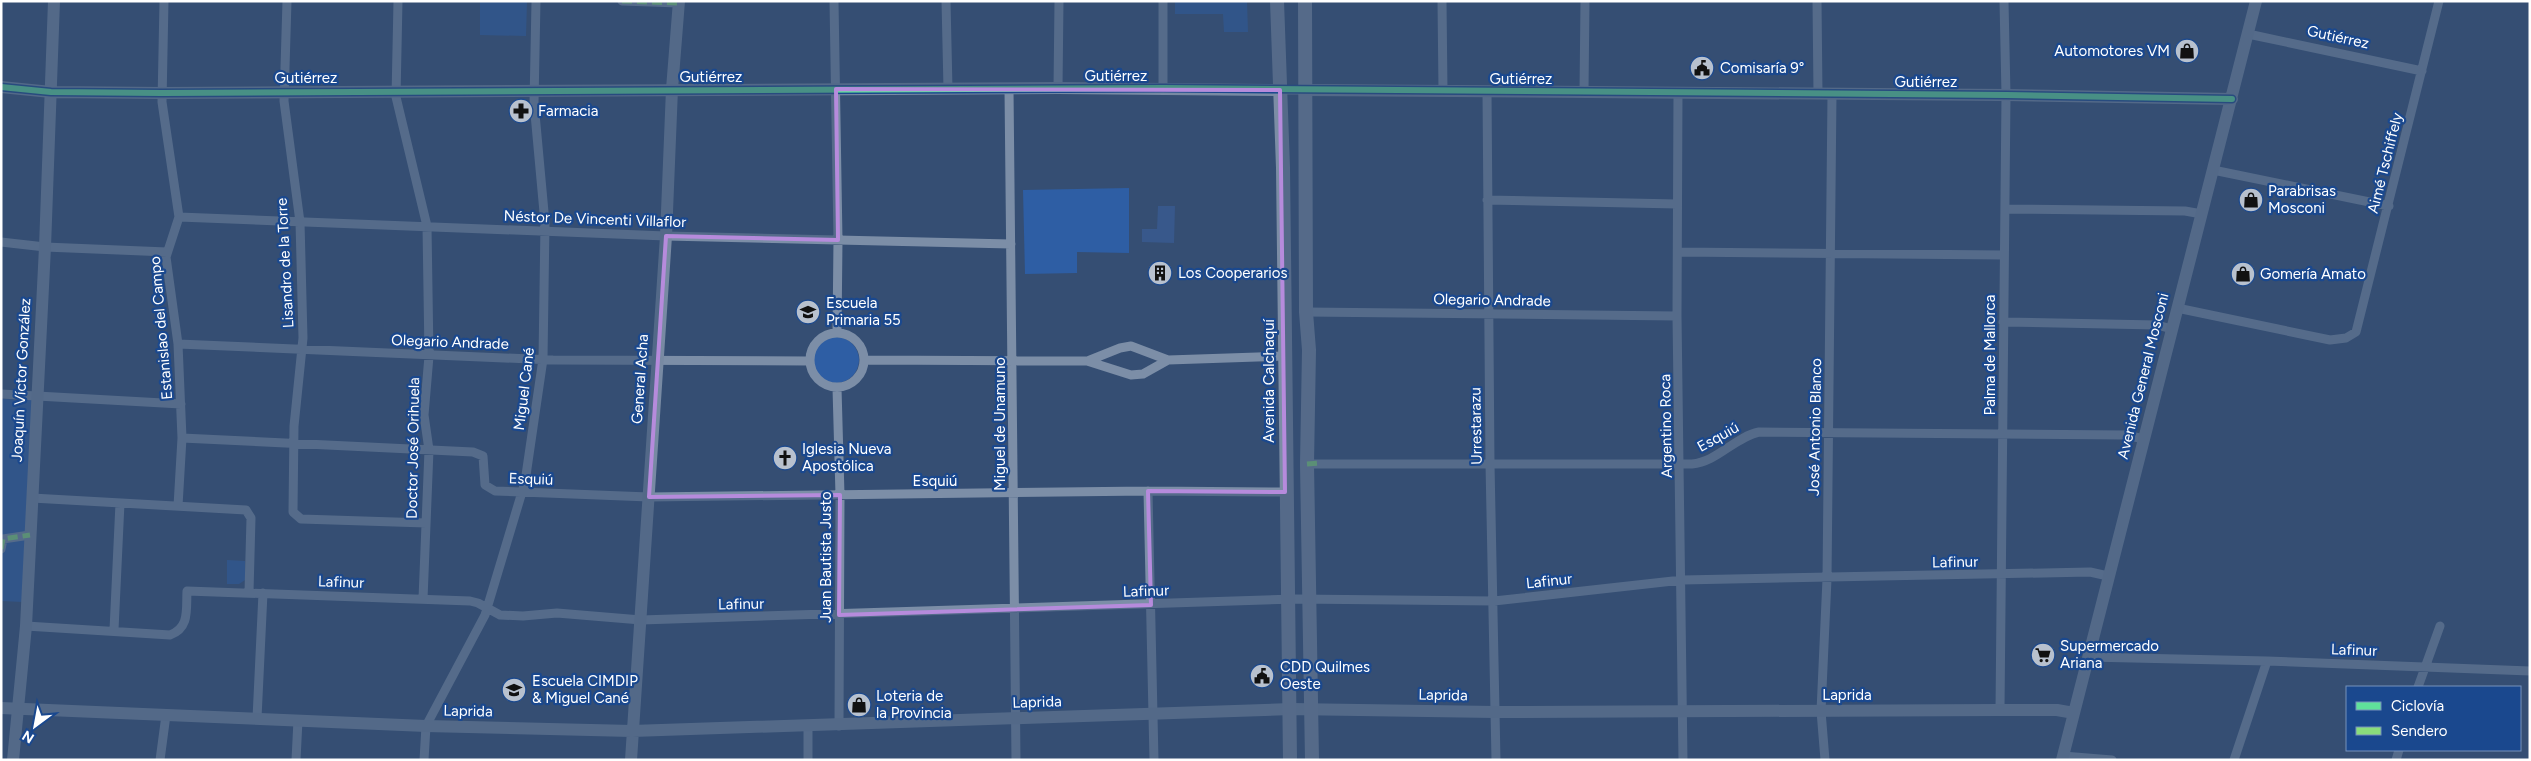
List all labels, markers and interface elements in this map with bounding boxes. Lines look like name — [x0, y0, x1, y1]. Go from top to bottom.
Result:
street label: Gutiérrez — [2305, 22, 2371, 52]
shop icon: Automotores VM — [2174, 38, 2200, 64]
place label: Automotores VM — [2054, 42, 2170, 60]
public building icon: Comisaría 9° — [1689, 55, 1715, 81]
place label: Comisaría 9° — [1720, 59, 1804, 77]
street label: Gutiérrez — [1085, 67, 1147, 85]
street label: Gutiérrez — [680, 68, 742, 86]
street label: Gutiérrez — [275, 69, 337, 87]
street label: Gutiérrez — [1490, 70, 1552, 88]
street label: Gutiérrez — [1895, 73, 1957, 91]
pharmacy icon: Farmacia — [508, 98, 534, 124]
place label: Farmacia — [538, 102, 598, 120]
street label: Aimé Tschiffely — [2364, 111, 2406, 215]
place label: Parabrisas Mosconi — [2268, 182, 2336, 217]
shop icon: Parabrisas Mosconi — [2238, 187, 2264, 213]
street label: Lisandro de la Torre — [273, 197, 297, 329]
street label: Néstor De Vincenti Villaflor — [503, 207, 687, 231]
street label: Estanislao del Campo — [146, 255, 176, 401]
building icon: Los Cooperarios — [1147, 260, 1173, 286]
shop icon: Gomería Amato — [2230, 261, 2256, 287]
place label: Los Cooperarios — [1178, 264, 1287, 282]
place label: Gomería Amato — [2260, 265, 2366, 283]
street label: Olegario Andrade — [1433, 290, 1551, 310]
street label: Avenida General Mosconi — [2114, 291, 2172, 461]
place label: Escuela Primaria 55 — [826, 294, 901, 329]
street label: Palma de Mallorca — [1981, 295, 1999, 415]
street label: Joaquín Víctor González — [8, 298, 34, 462]
school or university icon: Escuela Primaria 55 — [795, 299, 821, 325]
street label: Avenida Calchaquí — [1260, 317, 1278, 443]
street label: Olegario Andrade — [391, 331, 509, 353]
street label: General Acha — [628, 333, 652, 425]
street label: Miguel Cané — [510, 346, 538, 432]
street label: Miguel de Unamuno — [991, 357, 1009, 491]
street label: José Antonio Blanco — [1805, 358, 1825, 496]
street label: Argentino Roca — [1656, 374, 1676, 478]
street label: Doctor José Orihuela — [403, 377, 423, 519]
street label: Urrestarazu — [1466, 387, 1486, 465]
street label: Esquiú — [1694, 418, 1742, 456]
place label: Iglesia Nueva Apostólica — [802, 440, 891, 475]
church icon: Iglesia Nueva Apostólica — [772, 445, 798, 471]
street label: Esquiú — [508, 469, 554, 489]
street label: Esquiú — [913, 472, 957, 490]
street label: Juan Bautista Justo — [817, 491, 835, 623]
street label: Lafinur — [1932, 553, 1978, 571]
street label: Lafinur — [1525, 570, 1573, 592]
street label: Lafinur — [318, 572, 364, 592]
street label: Lafinur — [1123, 581, 1169, 601]
street label: Lafinur — [718, 595, 764, 613]
place label: Supermercado Ariana — [2060, 637, 2159, 672]
street label: Lafinur — [2331, 640, 2377, 660]
supermarket icon: Supermercado Ariana — [2030, 642, 2056, 668]
place label: CDD Quilmes Oeste — [1280, 658, 1370, 693]
public building icon: CDD Quilmes Oeste — [1249, 663, 1275, 689]
place label: Escuela CIMDIP & Miguel Cané — [532, 672, 638, 707]
school or university icon: Escuela CIMDIP & Miguel Cané — [501, 677, 527, 703]
street label: Laprida — [1418, 686, 1468, 704]
street label: Laprida — [1822, 686, 1872, 704]
legend — [2346, 686, 2521, 751]
place label: Loteria de la Provincia — [876, 687, 952, 722]
shop icon: Loteria de la Provincia — [846, 692, 872, 718]
street label: Laprida — [1012, 692, 1062, 712]
text: Ciclovía — [2391, 697, 2444, 715]
north arrow — [10, 701, 60, 751]
street label: Laprida — [443, 702, 493, 720]
text: Sendero — [2391, 722, 2448, 740]
text: N — [19, 727, 37, 747]

